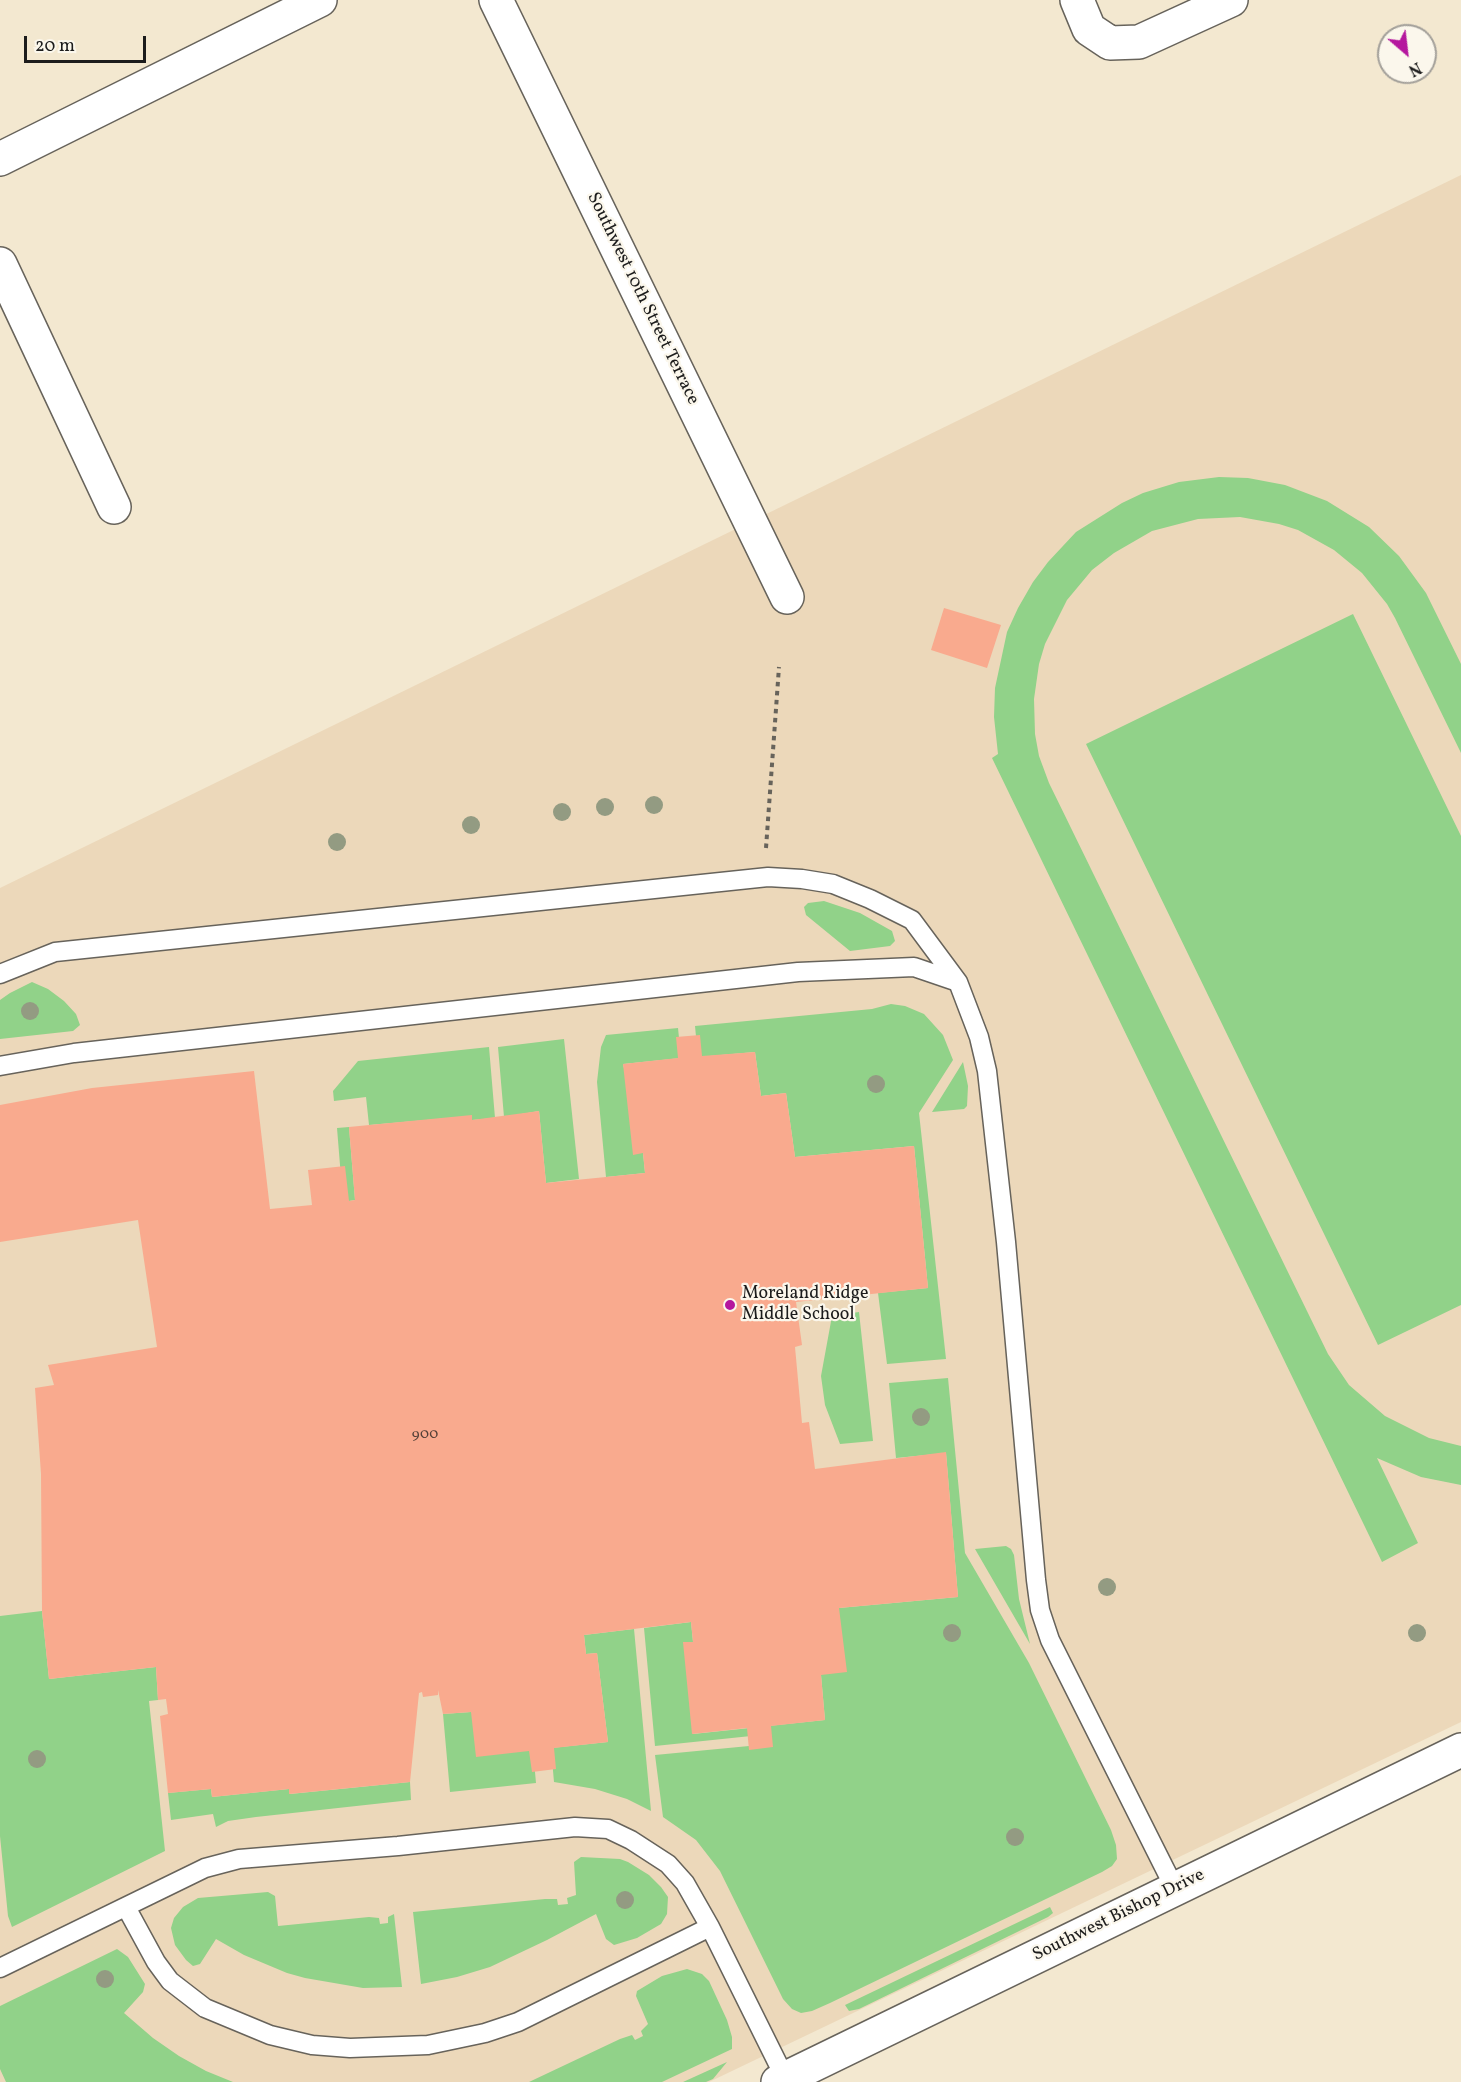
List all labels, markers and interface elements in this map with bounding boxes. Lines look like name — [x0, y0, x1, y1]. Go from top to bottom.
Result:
scale bar — [27, 24, 148, 62]
north arrow — [1377, 24, 1437, 84]
text: 20 m — [35, 34, 75, 59]
text: N — [1404, 56, 1425, 81]
street label: Southwest 10th Street Terrace — [581, 189, 703, 409]
place label: Moreland Ridge Middle School — [742, 1284, 869, 1326]
marker: Moreland Ridge Middle School — [723, 1298, 737, 1312]
house number: 900 — [412, 1426, 438, 1444]
street label: Southwest Bishop Drive — [1030, 1865, 1208, 1967]

